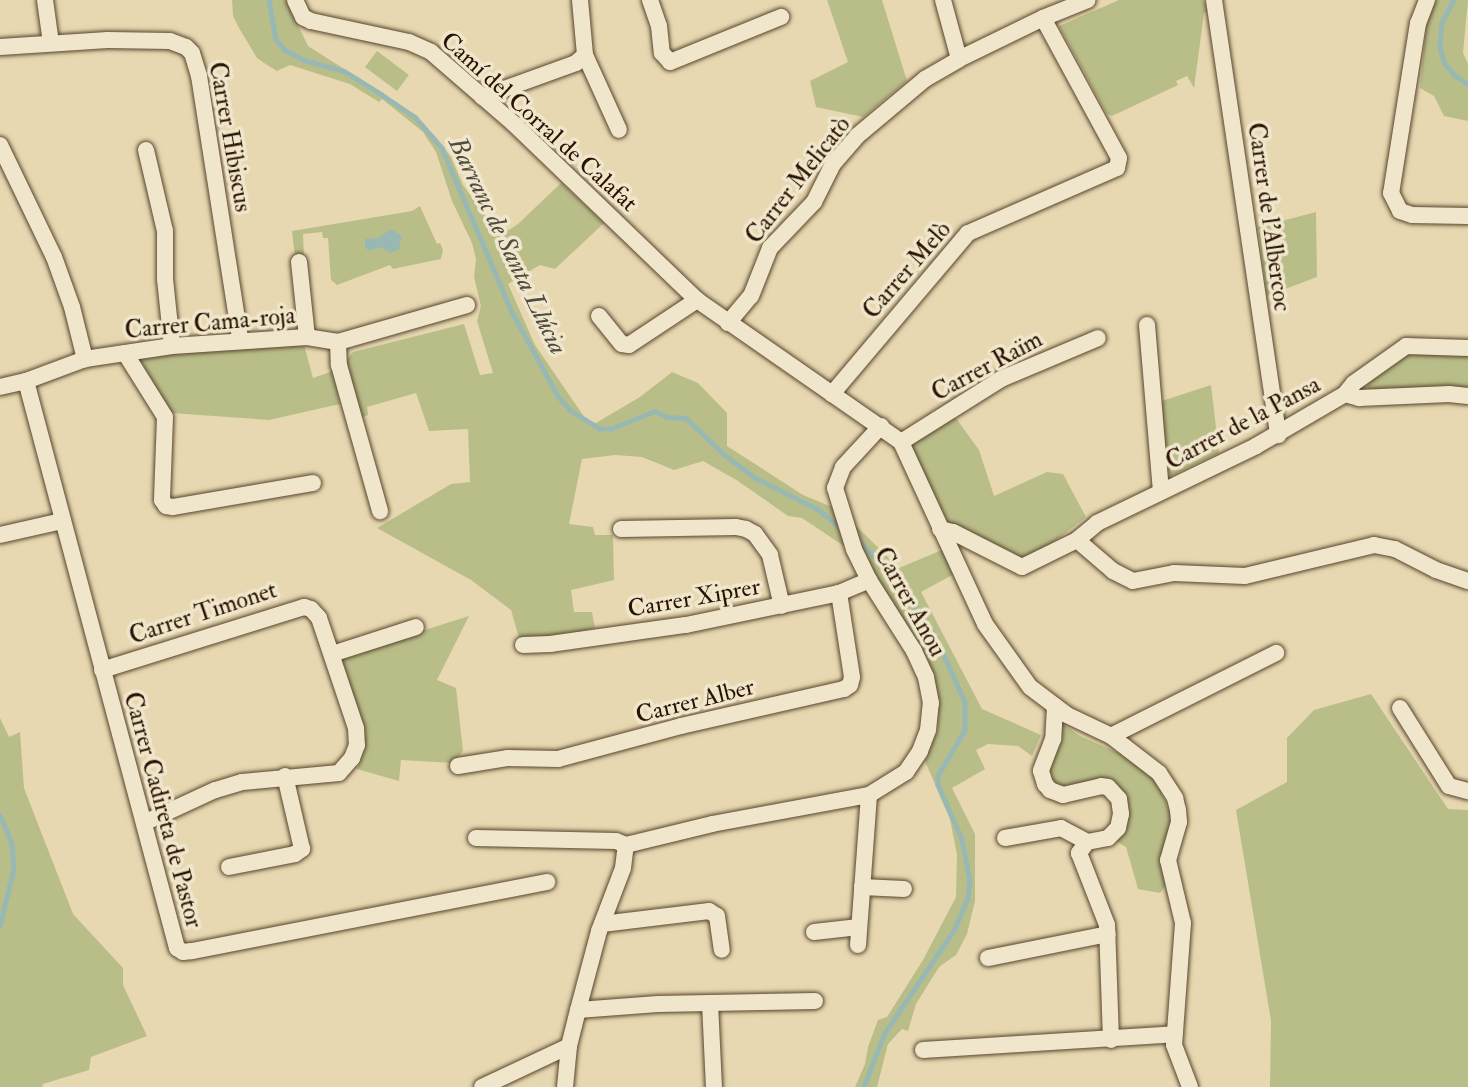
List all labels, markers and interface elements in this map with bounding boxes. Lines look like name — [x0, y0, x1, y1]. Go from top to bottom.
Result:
street label: Camí del Corral de Calafat — [435, 26, 643, 218]
street label: Carrer Hibiscus — [203, 60, 257, 214]
street label: Carrer Melicatò — [739, 111, 857, 249]
street label: Carrer de l'Albercoc — [1242, 121, 1296, 313]
water label: Barranc de Santa Llúcia — [441, 132, 573, 360]
street label: Carrer Melò — [857, 215, 957, 325]
street label: Carrer Cama-roja — [124, 301, 296, 345]
street label: Carrer Raïm — [927, 325, 1047, 407]
street label: Carrer de la Pansa — [1161, 370, 1325, 476]
street label: Carrer Anou — [868, 542, 952, 662]
street label: Carrer Xiprer — [626, 572, 762, 624]
street label: Carrer Timonet — [126, 576, 280, 650]
street label: Carrer Alber — [633, 672, 757, 730]
street label: Carrer Cadireta de Pastor — [118, 689, 208, 931]

